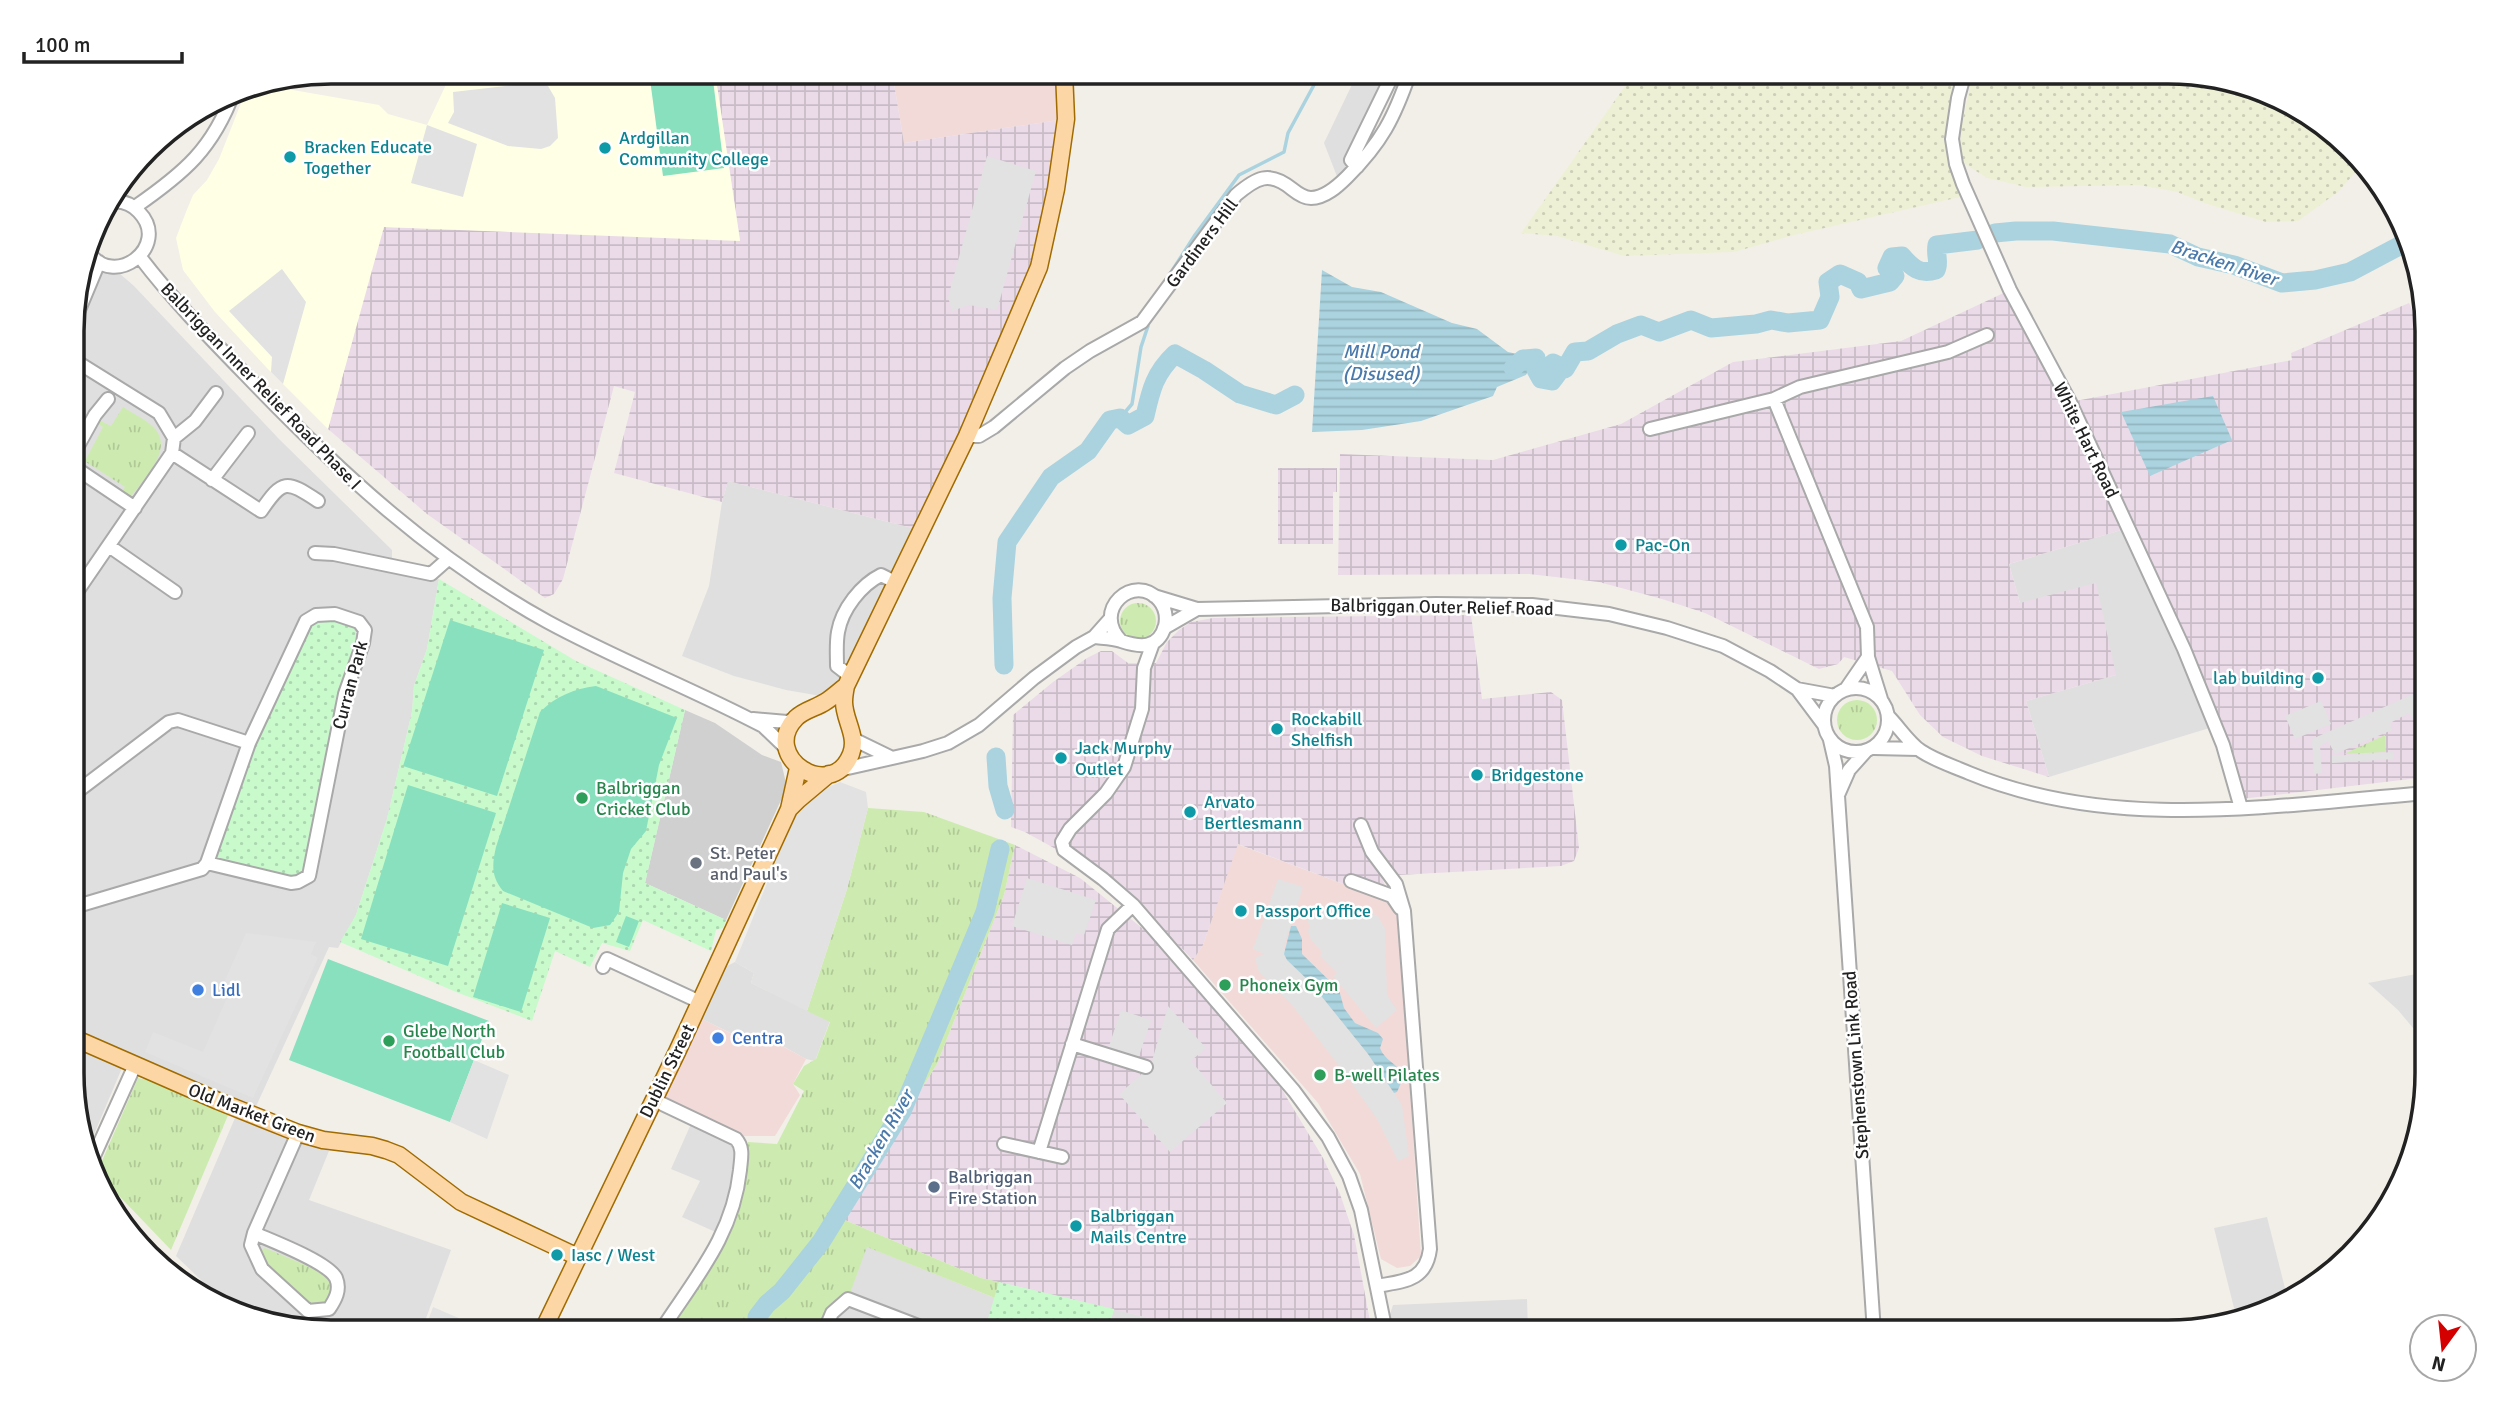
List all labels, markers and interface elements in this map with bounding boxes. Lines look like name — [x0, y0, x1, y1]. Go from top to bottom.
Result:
scale bar — [24, 21, 182, 65]
text: 100 m — [35, 32, 90, 58]
place label: Ardgillan Community College — [619, 127, 769, 170]
place label: Bracken Educate Together — [304, 136, 432, 179]
marker: Ardgillan Community College — [597, 140, 613, 156]
marker: Bracken Educate Together — [282, 149, 298, 165]
street label: Gardiners Hill — [1161, 194, 1243, 292]
water label: Bracken River — [2167, 234, 2283, 293]
street label: Balbriggan Inner Relief Road Phase I — [156, 278, 366, 494]
water label: Mill Pond (Disused) — [1343, 340, 1421, 386]
street label: White Hart Road — [2048, 379, 2124, 501]
place label: Pac-On — [1635, 534, 1690, 556]
marker: Pac-On — [1613, 537, 1629, 553]
street label: Balbriggan Outer Relief Road — [1330, 594, 1554, 620]
street label: Curran Park — [328, 638, 372, 732]
place label: lab building — [2213, 667, 2304, 689]
marker: lab building — [2310, 670, 2326, 686]
place label: Rockabill Shelfish — [1291, 708, 1362, 751]
marker: Rockabill Shelfish — [1269, 721, 1285, 737]
place label: Jack Murphy Outlet — [1075, 737, 1172, 780]
marker: Jack Murphy Outlet — [1053, 750, 1069, 766]
place label: Bridgestone — [1491, 764, 1584, 786]
marker: Bridgestone — [1469, 767, 1485, 783]
place label: Balbriggan Cricket Club — [596, 777, 690, 820]
marker: Balbriggan Cricket Club — [574, 790, 590, 806]
place label: Arvato Bertlesmann — [1204, 791, 1302, 834]
marker: Arvato Bertlesmann — [1182, 804, 1198, 820]
place label: St. Peter and Paul's — [710, 842, 788, 885]
marker: St. Peter and Paul's — [688, 855, 704, 871]
place label: Passport Office — [1255, 900, 1371, 922]
marker: Passport Office — [1233, 903, 1249, 919]
street label: Stephenstown Link Road — [1838, 970, 1874, 1160]
place label: Phoneix Gym — [1239, 974, 1338, 996]
marker: Phoneix Gym — [1217, 977, 1233, 993]
place label: Lidl — [212, 979, 241, 1001]
marker: Lidl — [190, 982, 206, 998]
place label: Glebe North Football Club — [403, 1020, 505, 1063]
street label: Dublin Street — [635, 1020, 699, 1122]
place label: Centra — [732, 1027, 783, 1049]
marker: Centra — [710, 1030, 726, 1046]
marker: Glebe North Football Club — [381, 1033, 397, 1049]
place label: B-well Pilates — [1334, 1064, 1440, 1086]
marker: B-well Pilates — [1312, 1067, 1328, 1083]
street label: Old Market Green — [185, 1079, 319, 1147]
water label: Bracken River — [843, 1083, 921, 1194]
place label: Balbriggan Fire Station — [948, 1166, 1037, 1209]
marker: Balbriggan Fire Station — [926, 1179, 942, 1195]
place label: Balbriggan Mails Centre — [1090, 1205, 1187, 1248]
marker: Balbriggan Mails Centre — [1068, 1218, 1084, 1234]
place label: Iasc / West — [571, 1244, 655, 1266]
marker: Iasc / West — [549, 1247, 565, 1263]
north arrow — [2408, 1313, 2478, 1383]
text: N — [2429, 1350, 2448, 1377]

